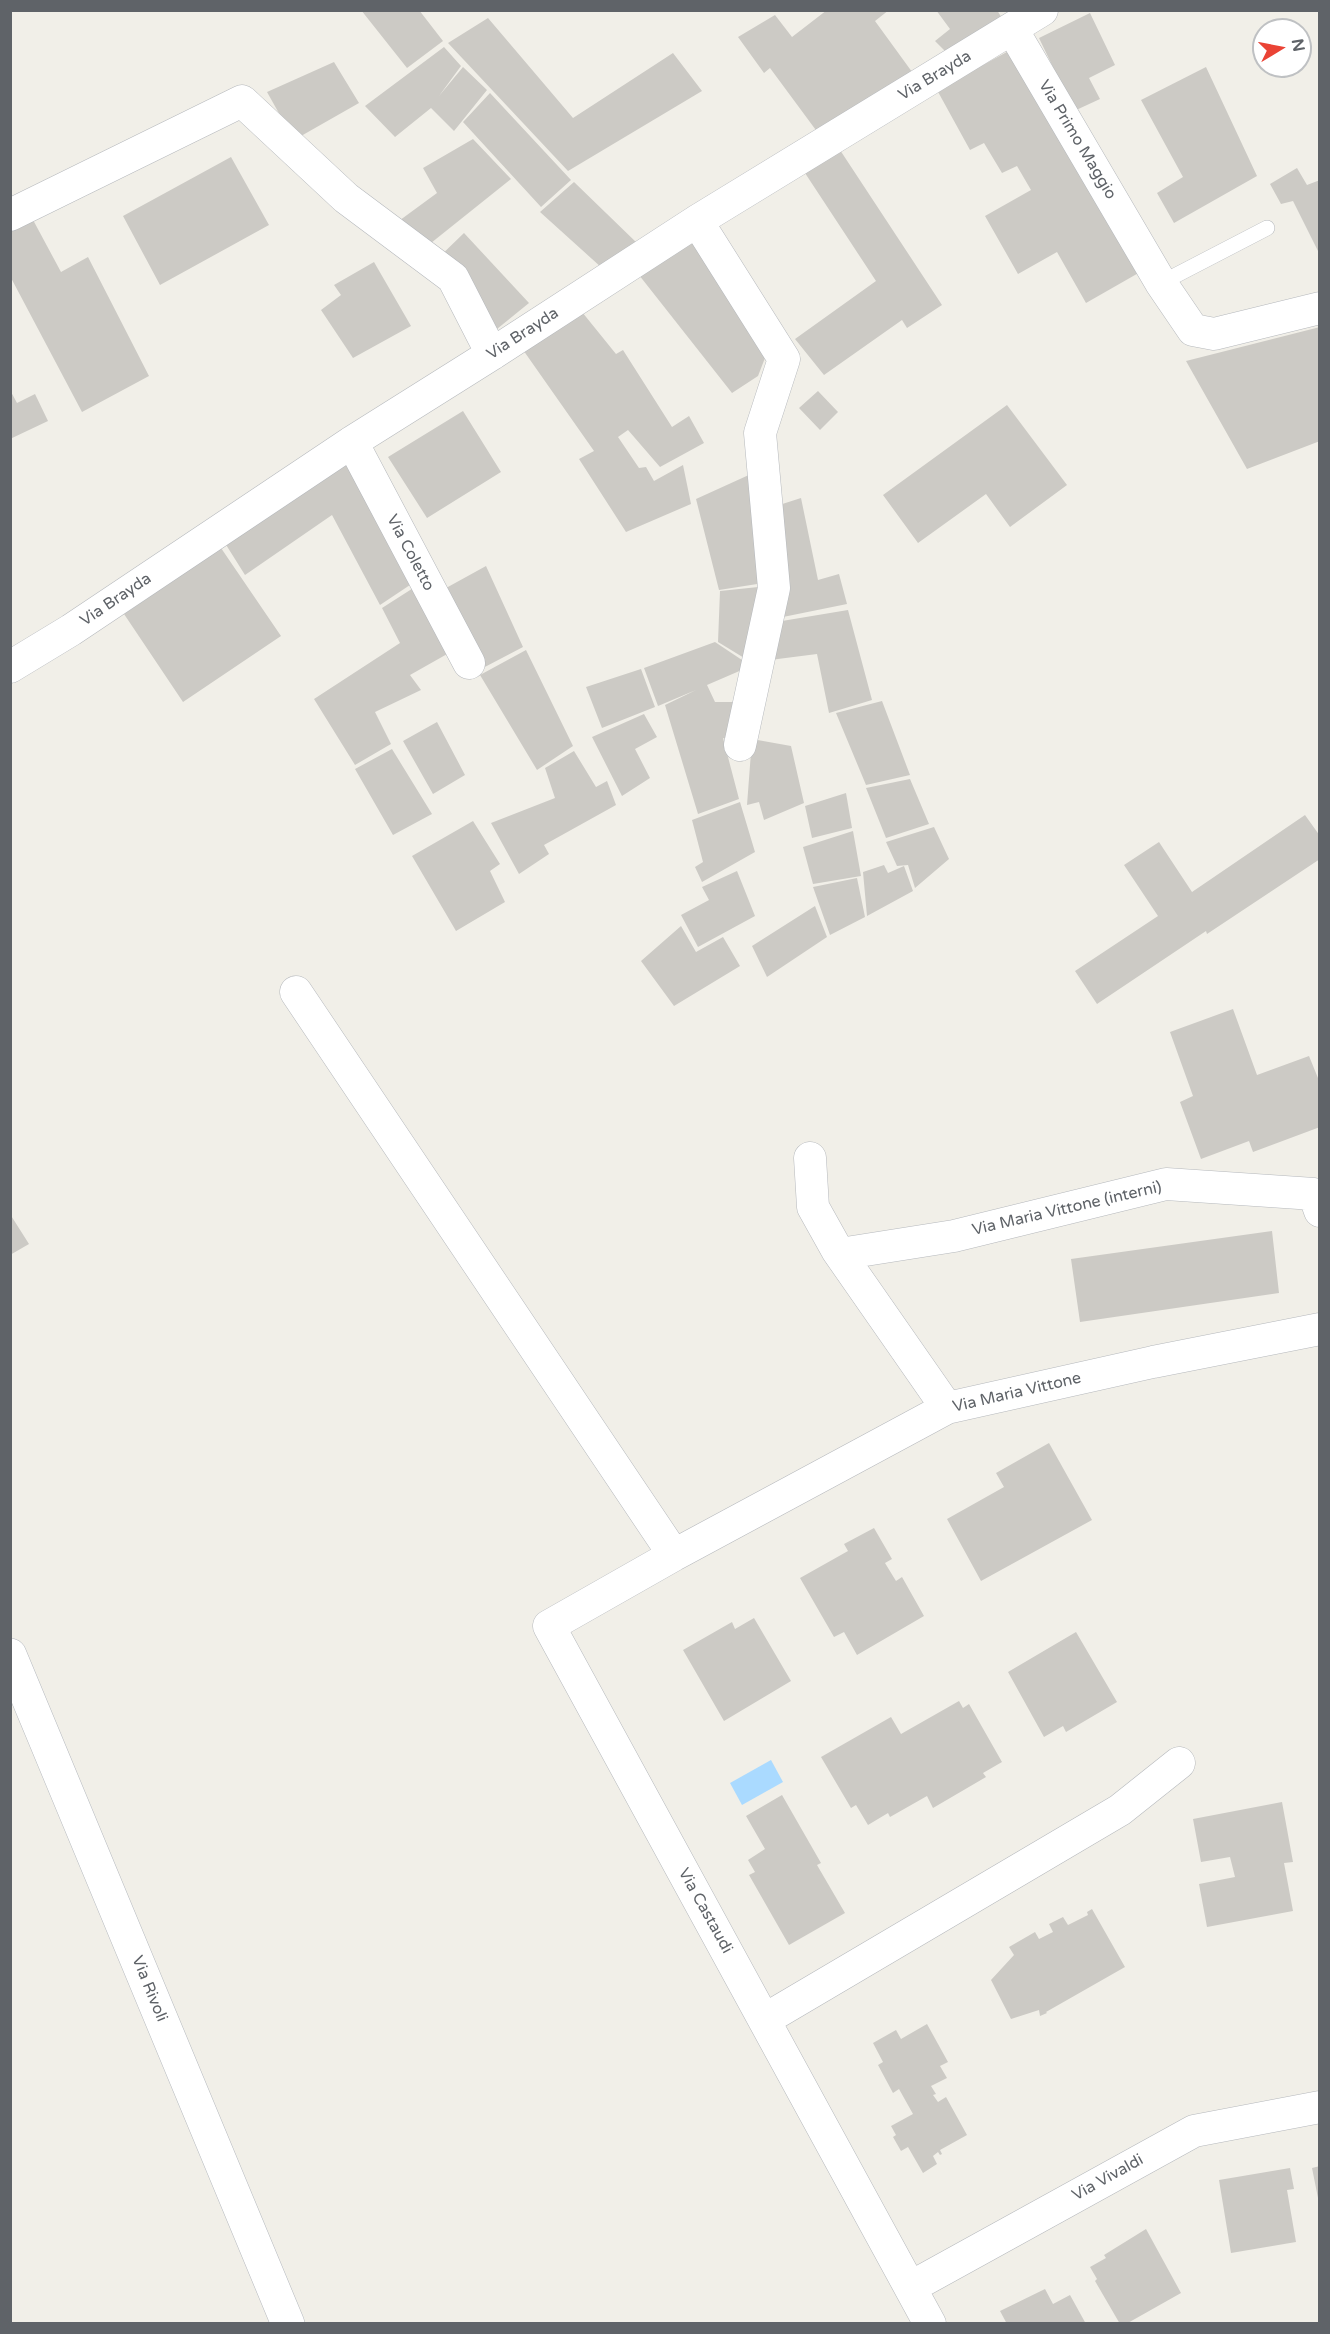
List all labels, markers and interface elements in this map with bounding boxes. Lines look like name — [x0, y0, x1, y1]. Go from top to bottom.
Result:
north arrow — [1252, 18, 1312, 78]
text: N — [1287, 37, 1309, 53]
street label: Via Brayda — [895, 47, 975, 105]
street label: Via Primo Maggio — [1034, 77, 1120, 203]
street label: Via Brayda — [484, 304, 562, 364]
street label: Via Coletto — [382, 512, 438, 594]
street label: Via Brayda — [77, 569, 155, 631]
street label: Via Maria Vittone (interni) — [970, 1178, 1164, 1240]
street label: Via Maria Vittone — [951, 1369, 1083, 1417]
street label: Via Castaudi — [674, 1865, 736, 1957]
street label: Via Rivoli — [127, 1953, 171, 2025]
street label: Via Vivaldi — [1069, 2151, 1147, 2205]

